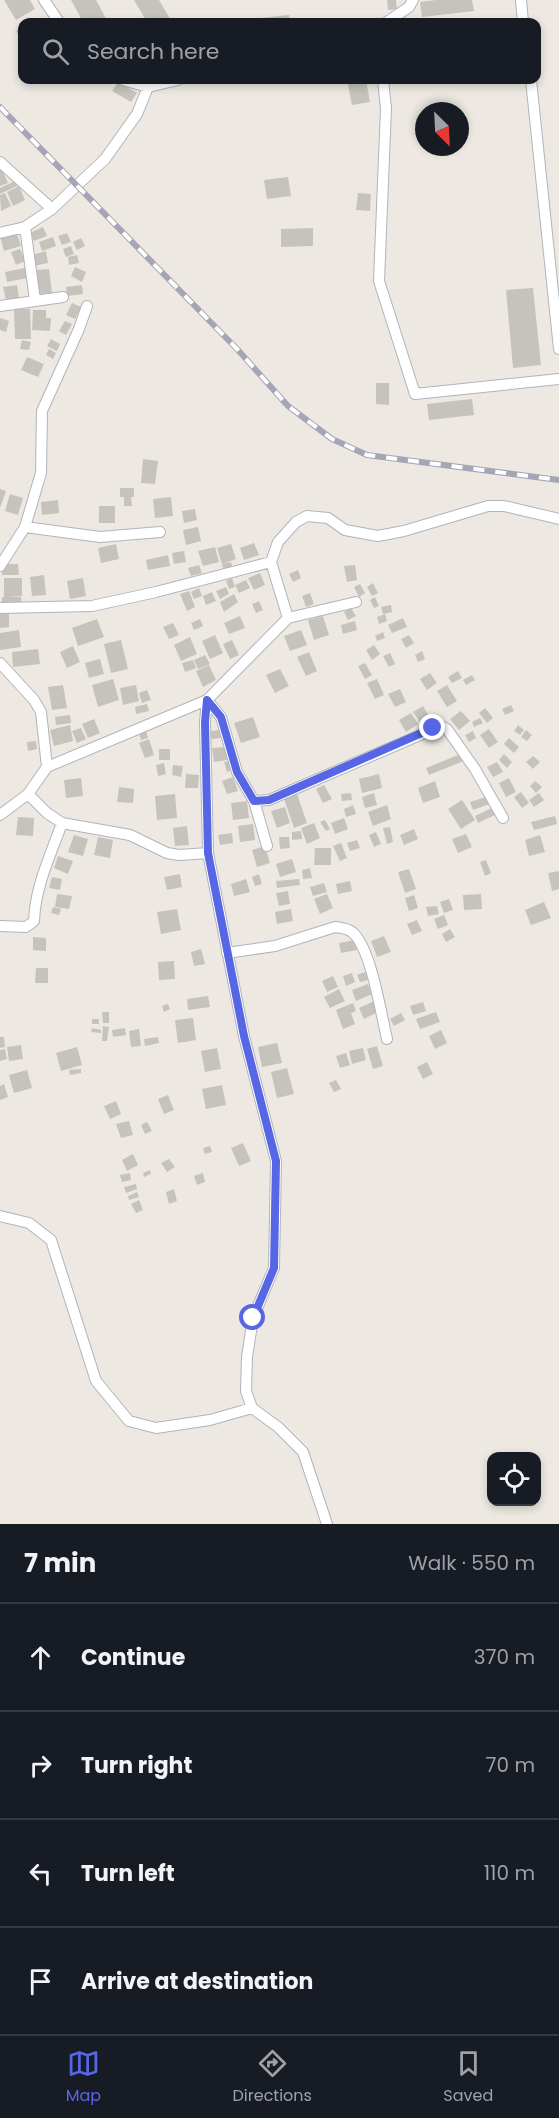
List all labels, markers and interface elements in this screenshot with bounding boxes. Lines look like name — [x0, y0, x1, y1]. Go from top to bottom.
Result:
search box — [18, 18, 541, 84]
icon: search — [39, 35, 72, 68]
text: Search here — [87, 36, 220, 67]
north arrow — [415, 102, 469, 156]
route end — [419, 714, 445, 740]
route start — [239, 1304, 265, 1330]
map controls — [487, 1452, 541, 1506]
button: locate — [487, 1452, 541, 1506]
text: 7 min — [24, 1545, 96, 1581]
text: Walk · 550 m — [408, 1549, 535, 1577]
icon: ahead — [24, 1641, 57, 1674]
text: Continue — [81, 1642, 185, 1673]
text: 370 m — [474, 1643, 535, 1671]
icon: right — [24, 1749, 57, 1782]
text: Turn right — [81, 1750, 192, 1781]
text: 70 m — [486, 1751, 535, 1779]
icon: left — [24, 1857, 57, 1890]
text: Turn left — [81, 1858, 175, 1889]
text: 110 m — [484, 1859, 535, 1887]
icon: arrive — [24, 1965, 57, 1998]
text: Arrive at destination — [81, 1966, 313, 1997]
tab: Map — [66, 2047, 101, 2108]
tab: Directions — [233, 2047, 312, 2108]
tab: Saved — [443, 2047, 493, 2108]

